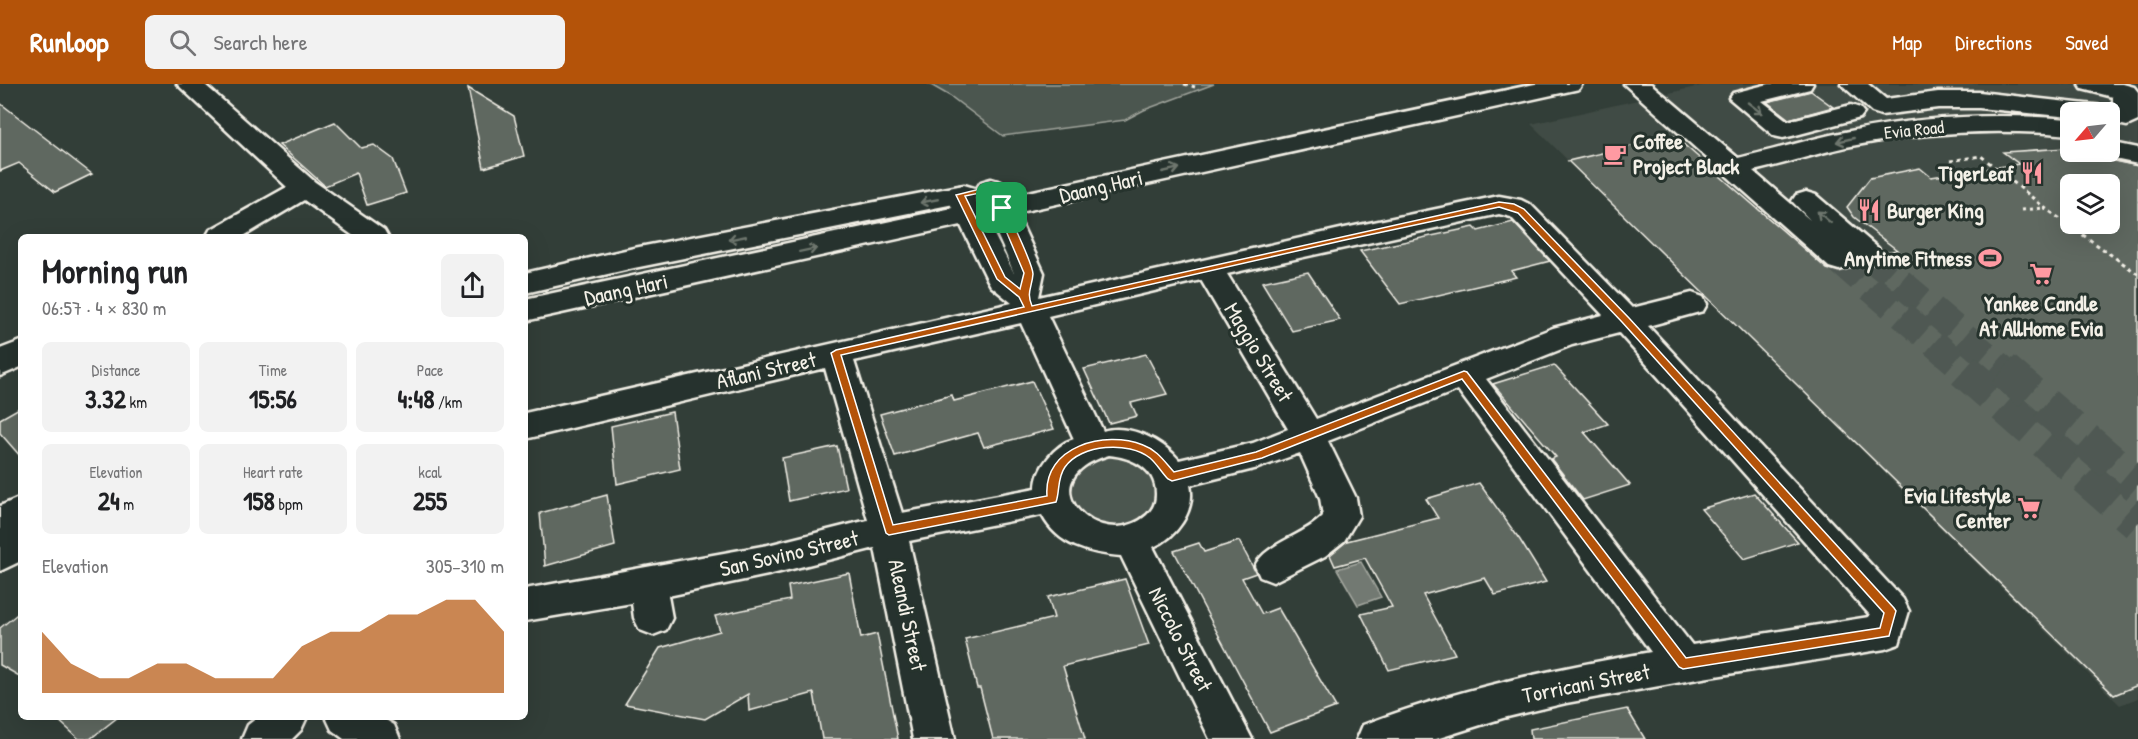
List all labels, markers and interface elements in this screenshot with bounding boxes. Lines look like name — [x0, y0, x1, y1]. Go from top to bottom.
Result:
search box — [145, 15, 565, 69]
text: Runloop — [30, 23, 109, 61]
icon: search — [166, 26, 199, 59]
text: Search here — [214, 27, 308, 57]
text: Map — [1892, 28, 1922, 57]
text: Directions — [1955, 28, 2032, 57]
text: Saved — [2065, 28, 2108, 57]
one-way arrow — [1747, 102, 1763, 115]
north arrow — [2060, 102, 2120, 162]
map controls — [2060, 102, 2120, 234]
street label: Evia Road — [1883, 114, 1945, 145]
place label: Coffee Project Black — [1633, 126, 1740, 181]
one-way arrow — [1836, 135, 1855, 147]
cafe icon: Coffee Project Black — [1602, 141, 1628, 167]
place label: TigerLeaf — [1937, 158, 2015, 189]
restaurant icon: TigerLeaf — [2019, 160, 2045, 186]
street label: Daang Hari — [1056, 162, 1146, 210]
one-way arrow — [1161, 164, 1180, 175]
button: layers — [2060, 174, 2120, 234]
pin — [976, 182, 1027, 233]
icon: arrive — [985, 191, 1018, 224]
place label: Burger King — [1887, 195, 1984, 226]
one-way arrow — [919, 196, 939, 207]
restaurant icon: Burger King — [1856, 197, 1882, 223]
one-way arrow — [1817, 210, 1832, 224]
one-way arrow — [728, 233, 748, 244]
place label: Anytime Fitness — [1844, 243, 1973, 274]
one-way arrow — [798, 244, 818, 255]
sports icon: Anytime Fitness — [1977, 245, 2003, 271]
text: Morning run — [42, 249, 188, 293]
button: share — [441, 254, 504, 317]
supermarket icon: Yankee Candle At AllHome Evia — [2028, 261, 2054, 287]
street label: Daang Hari — [581, 266, 671, 312]
place label: Yankee Candle At AllHome Evia — [1979, 288, 2103, 343]
text: 06:57 · 4 × 830 m — [42, 294, 166, 321]
street label: Maggio Street — [1217, 297, 1301, 408]
street label: Aflani Street — [713, 344, 819, 396]
text: Distance — [92, 359, 140, 381]
text: Time — [259, 359, 287, 381]
text: Pace — [417, 359, 443, 381]
text: 3.32 — [85, 381, 126, 416]
text: 15:56 — [249, 381, 297, 416]
text: 4:48 — [398, 381, 434, 416]
text: km — [126, 391, 147, 413]
text: /km — [434, 391, 462, 413]
text: Elevation — [89, 461, 143, 483]
text: Heart rate — [243, 461, 303, 483]
text: kcal — [418, 461, 442, 483]
place label: Evia Lifestyle Center — [1904, 480, 2012, 535]
text: 24 — [98, 483, 120, 518]
text: 158 — [243, 483, 275, 518]
text: 255 — [413, 483, 447, 518]
text: m — [120, 493, 134, 515]
text: bpm — [275, 493, 303, 515]
supermarket icon: Evia Lifestyle Center — [2016, 495, 2042, 521]
street label: San Sovino Street — [717, 522, 862, 584]
text: Elevation — [42, 552, 108, 579]
text: 305–310 m — [426, 552, 504, 579]
street label: Aleandi Street — [882, 556, 935, 674]
street label: Niccolo Street — [1142, 582, 1220, 697]
street label: Torricani Street — [1520, 656, 1653, 710]

